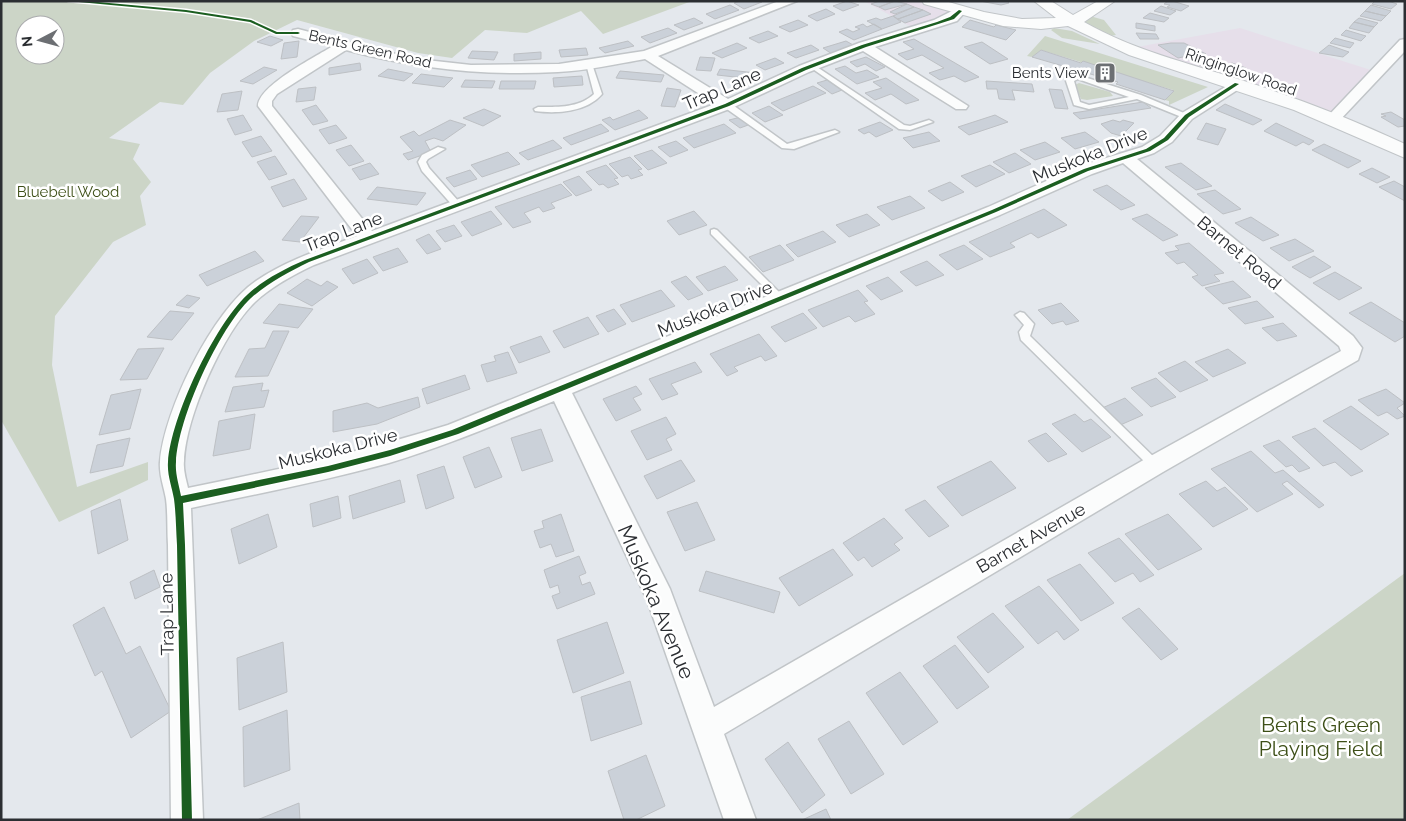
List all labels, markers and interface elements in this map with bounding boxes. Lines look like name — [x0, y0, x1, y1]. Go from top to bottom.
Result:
north arrow — [15, 15, 65, 65]
street label: Bents Green Road — [307, 26, 433, 72]
text: N — [19, 35, 36, 48]
street label: Ringinglow Road — [1183, 45, 1299, 99]
building icon: Bents View — [1093, 61, 1117, 85]
street label: Trap Lane — [680, 63, 764, 114]
place label: Bents View — [1012, 64, 1089, 82]
street label: Muskoka Drive — [1029, 122, 1151, 187]
park label: Bluebell Wood — [17, 183, 119, 201]
street label: Trap Lane — [301, 207, 386, 256]
street label: Barnet Road — [1193, 212, 1285, 294]
street label: Muskoka Drive — [654, 276, 776, 341]
street label: Muskoka Drive — [276, 423, 400, 473]
street label: Barnet Avenue — [973, 498, 1089, 577]
street label: Muskoka Avenue — [613, 521, 700, 683]
street label: Trap Lane — [155, 572, 178, 655]
park label: Bents Green Playing Field — [1259, 712, 1383, 761]

